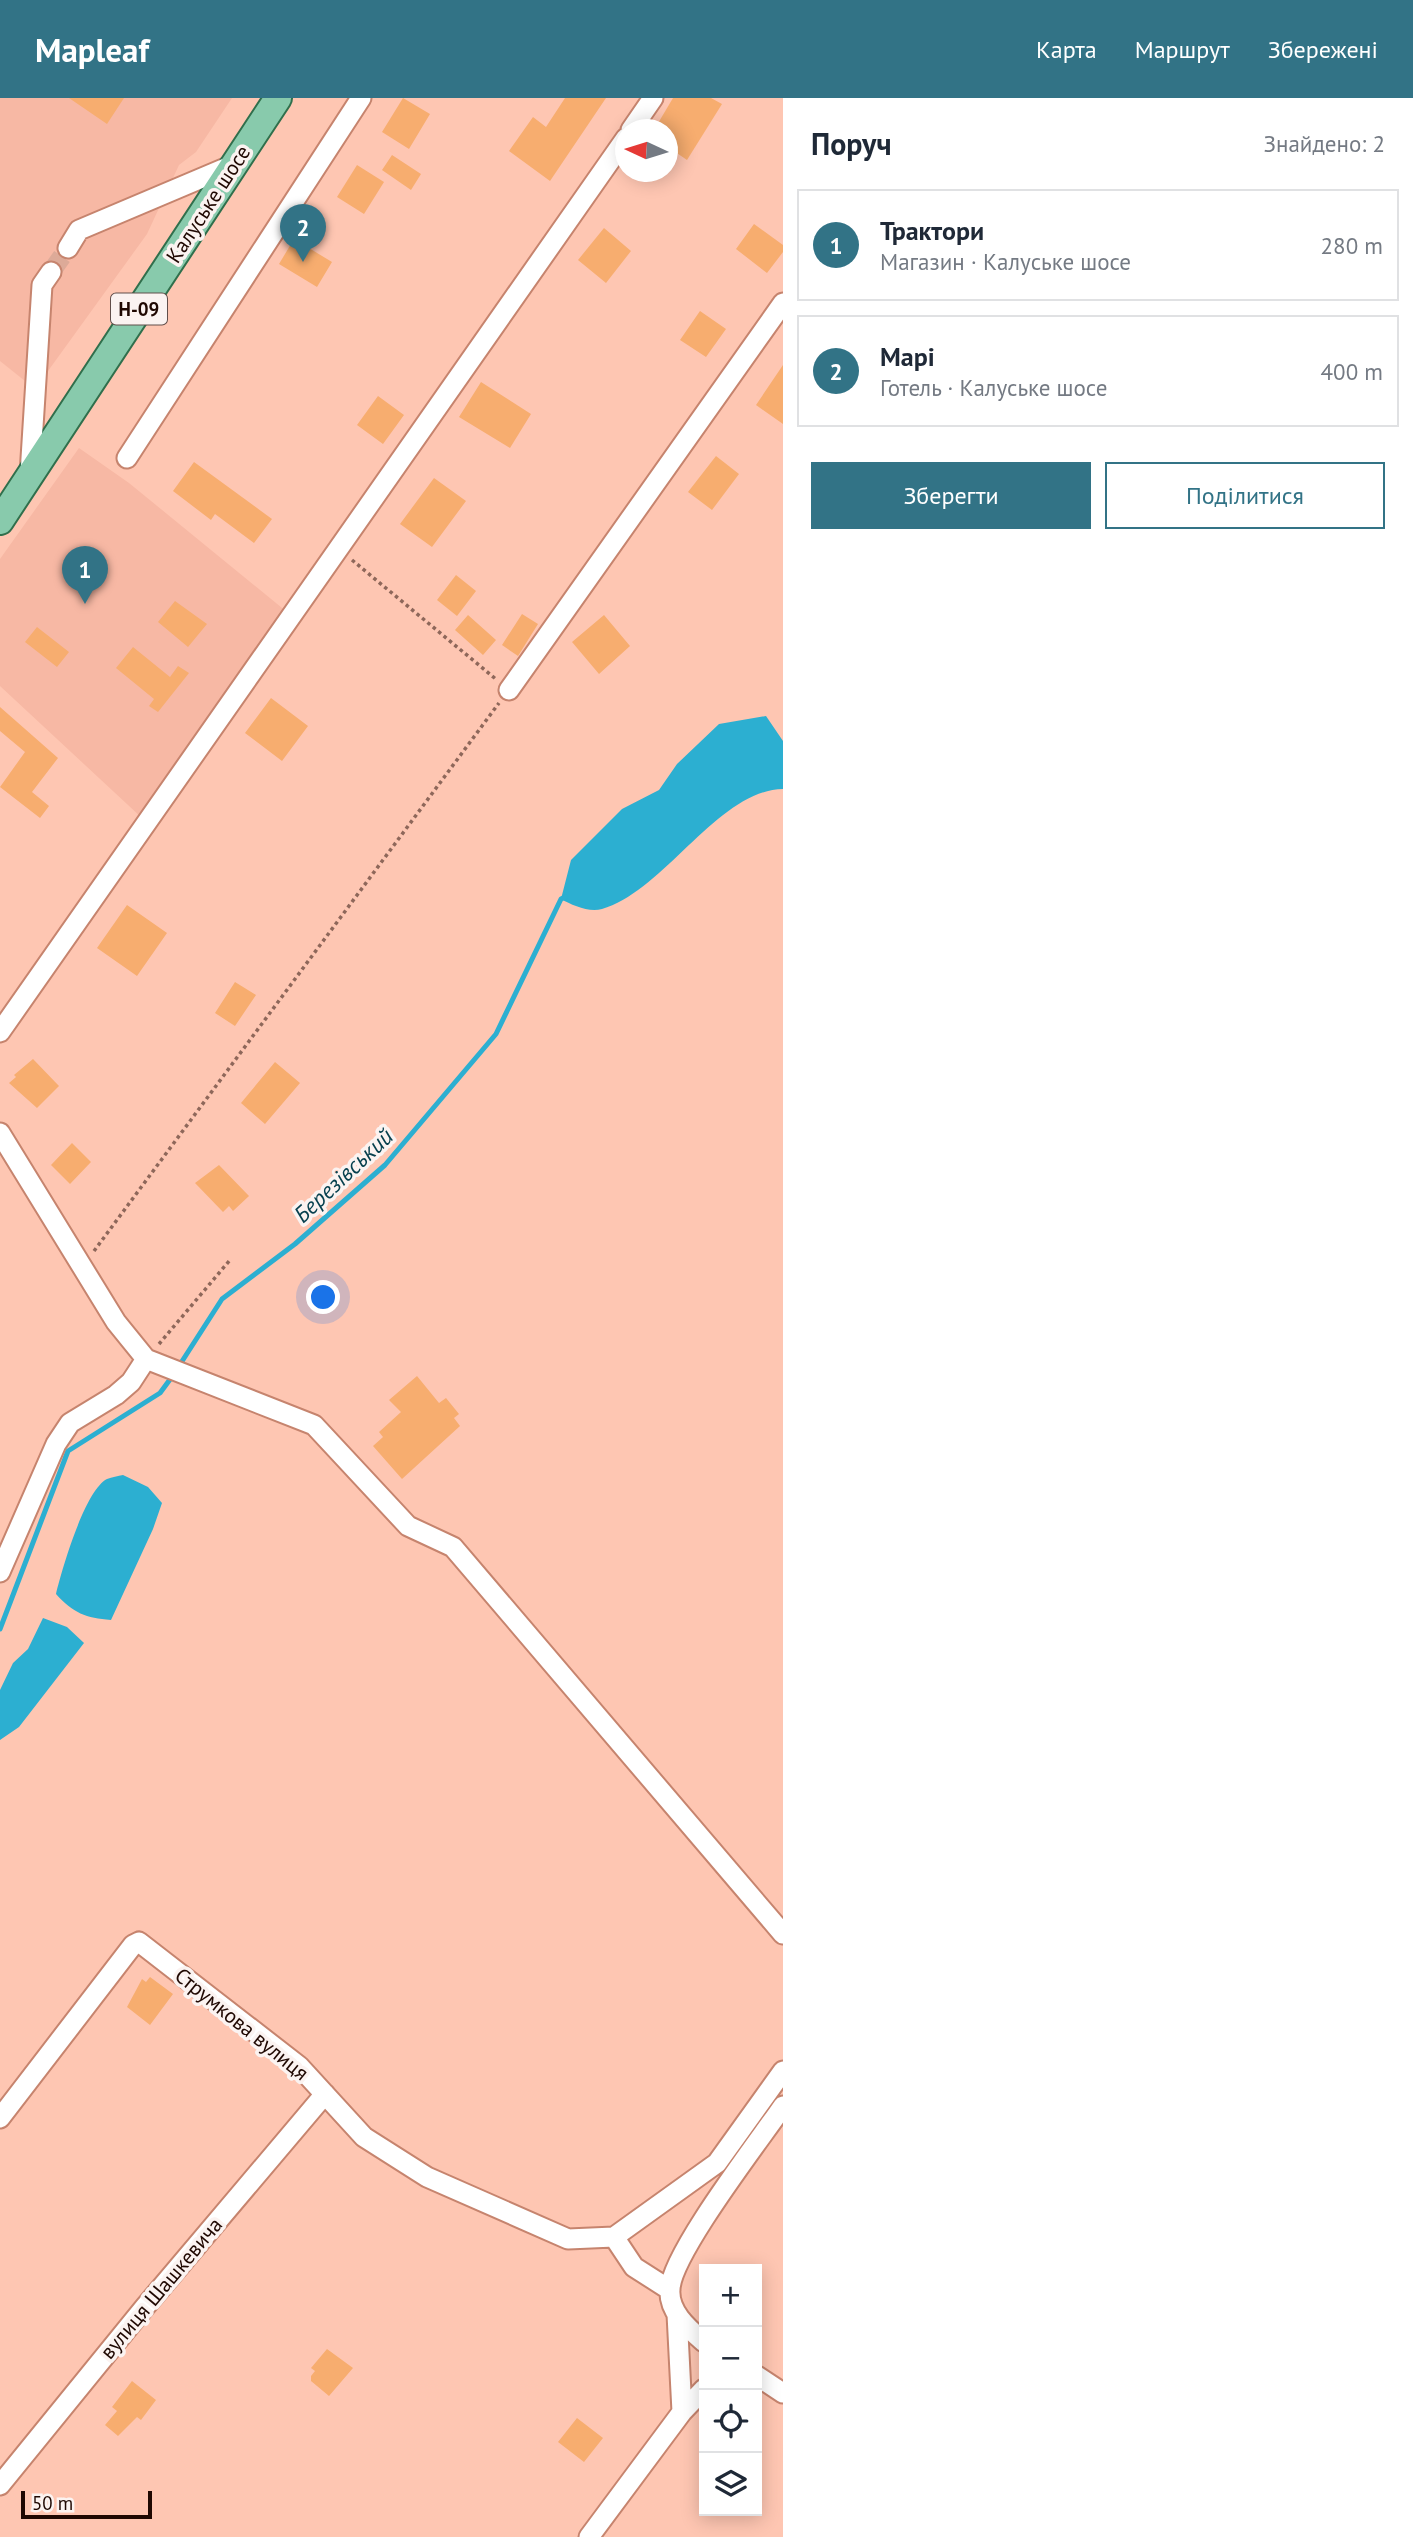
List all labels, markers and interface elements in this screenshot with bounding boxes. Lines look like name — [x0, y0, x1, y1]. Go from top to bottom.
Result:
text: Mapleaf — [35, 28, 149, 71]
text: Карта — [1036, 34, 1097, 65]
text: Маршрут — [1135, 34, 1230, 65]
text: Збережені — [1268, 34, 1378, 65]
north arrow — [615, 119, 678, 182]
text: Поруч — [811, 124, 892, 163]
text: Знайдено: 2 — [1264, 129, 1385, 158]
street label: Калуське шосе — [160, 140, 256, 268]
pin: 2 — [280, 204, 326, 262]
text: Трактори — [880, 214, 984, 247]
text: 1 — [829, 231, 843, 260]
text: 280 m — [1321, 231, 1383, 260]
text: Магазин · Калуське шосе — [880, 247, 1131, 276]
road number: Н-09 — [111, 294, 167, 324]
text: Марі — [880, 340, 935, 373]
text: 2 — [829, 357, 843, 386]
text: 400 m — [1321, 357, 1383, 386]
text: Готель · Калуське шосе — [880, 373, 1107, 402]
button: Зберегти — [811, 462, 1091, 529]
button: Поділитися — [1105, 462, 1385, 529]
pin: 1 — [62, 546, 108, 604]
water label: Березівський — [287, 1122, 399, 1228]
your location — [306, 1280, 340, 1314]
street label: Струмкова вулиця — [170, 1962, 314, 2086]
street label: вулиця Шашкевича — [94, 2212, 228, 2364]
map controls — [699, 2264, 762, 2516]
button: + — [699, 2264, 762, 2327]
button: − — [699, 2327, 762, 2390]
button: locate — [699, 2390, 762, 2453]
button: layers — [699, 2453, 762, 2516]
scale bar — [21, 2488, 152, 2520]
text: 50 m — [32, 2491, 73, 2515]

